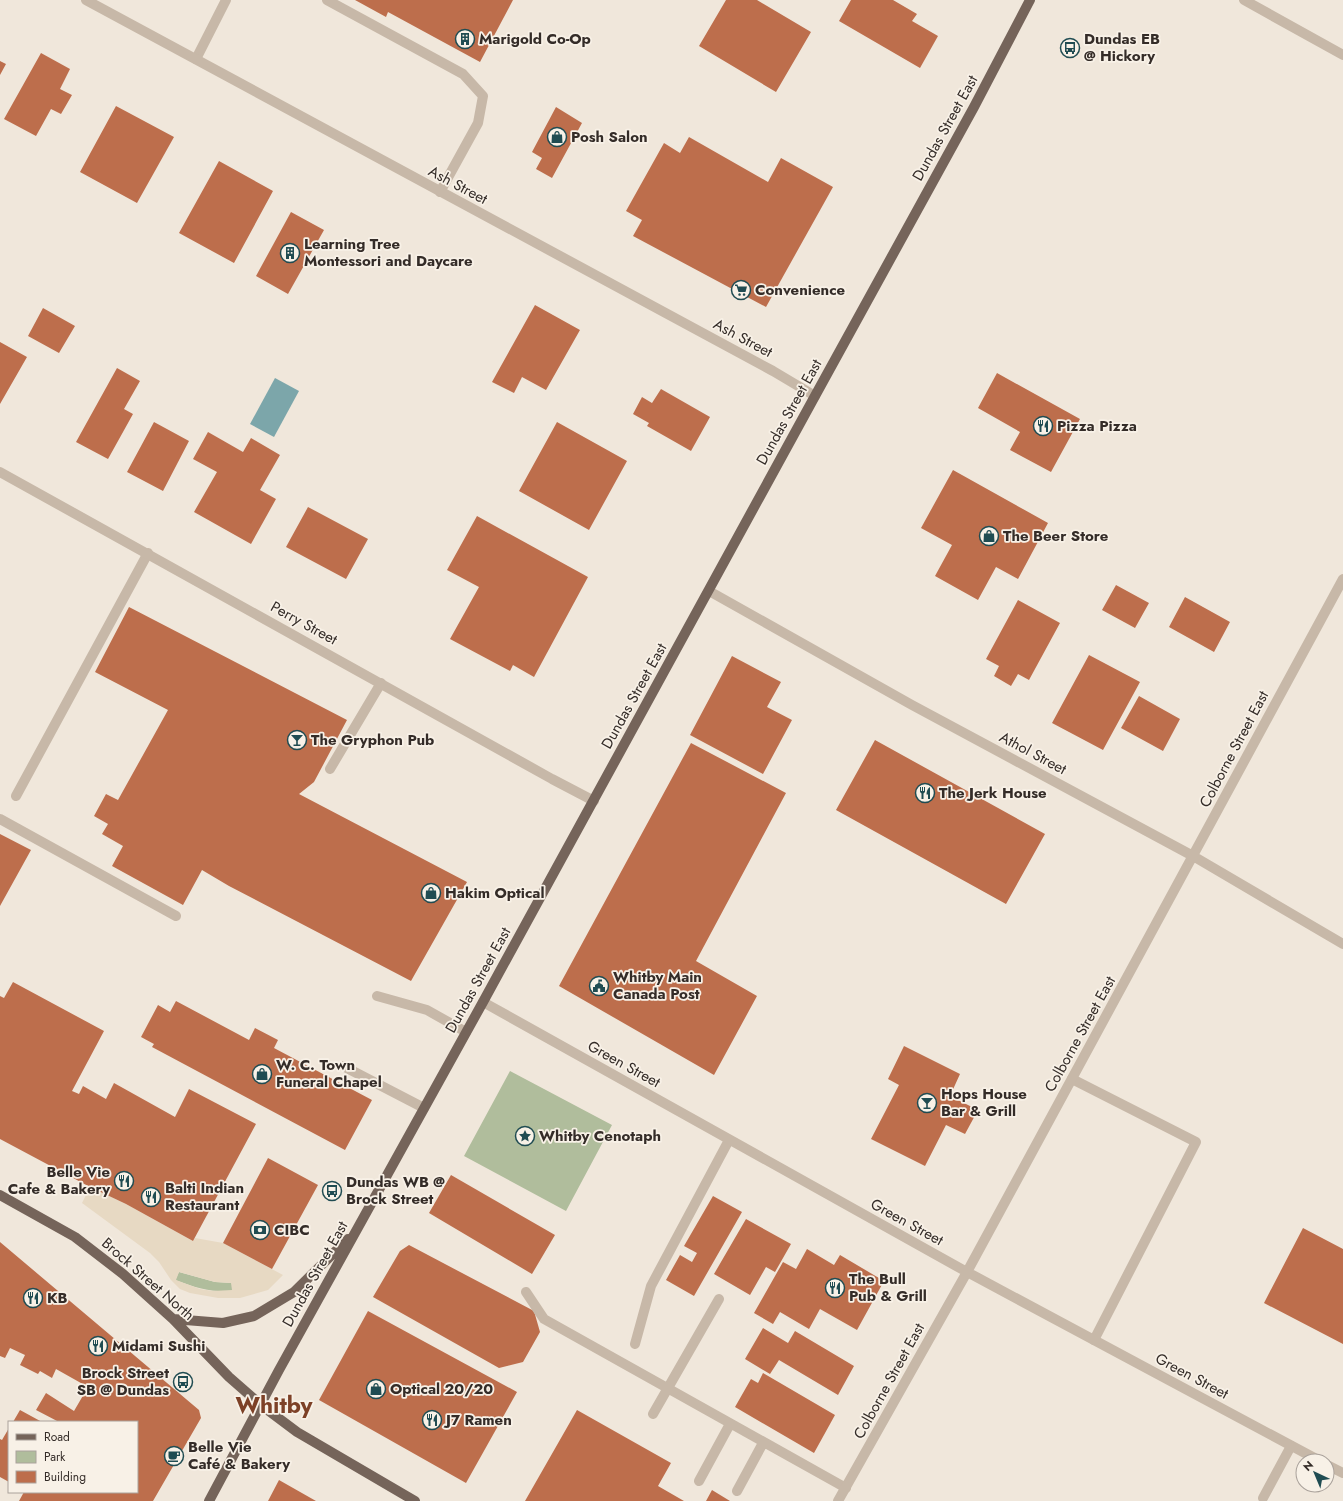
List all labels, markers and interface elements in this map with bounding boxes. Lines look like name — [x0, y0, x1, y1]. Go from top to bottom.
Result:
building icon: Marigold Co-Op — [454, 28, 476, 50]
place label: Marigold Co-Op — [479, 28, 591, 50]
place label: Dundas EB @ Hickory — [1084, 28, 1160, 67]
bus stop icon: Dundas EB @ Hickory — [1059, 37, 1081, 59]
street label: Dundas Street East — [907, 71, 983, 185]
shop icon: Posh Salon — [546, 126, 568, 148]
place label: Posh Salon — [571, 126, 648, 148]
street label: Ash Street — [425, 160, 492, 210]
place label: Learning Tree Montessori and Daycare — [304, 233, 473, 272]
building icon: Learning Tree Montessori and Daycare — [279, 242, 301, 264]
supermarket icon: Convenience — [730, 279, 752, 301]
place label: Convenience — [755, 279, 846, 301]
street label: Ash Street — [710, 313, 777, 363]
street label: Dundas Street East — [751, 355, 827, 469]
restaurant icon: Pizza Pizza — [1032, 415, 1054, 437]
place label: Pizza Pizza — [1057, 415, 1137, 437]
shop icon: The Beer Store — [978, 525, 1000, 547]
place label: The Beer Store — [1003, 525, 1109, 547]
street label: Perry Street — [267, 596, 342, 651]
street label: Dundas Street East — [596, 639, 672, 753]
street label: Colborne Street East — [1194, 686, 1274, 811]
street label: Athol Street — [995, 726, 1071, 780]
bar icon: The Gryphon Pub — [286, 729, 308, 751]
place label: The Gryphon Pub — [311, 729, 434, 751]
restaurant icon: The Jerk House — [914, 782, 936, 804]
place label: The Jerk House — [939, 782, 1047, 804]
shop icon: Hakim Optical — [420, 882, 442, 904]
place label: Hakim Optical — [445, 882, 545, 904]
street label: Dundas Street East — [440, 923, 516, 1037]
place label: Whitby Main Canada Post — [613, 966, 702, 1005]
street label: Colborne Street East — [1039, 972, 1121, 1096]
public building icon: Whitby Main Canada Post — [588, 975, 610, 997]
street label: Green Street — [584, 1035, 665, 1093]
place label: W. C. Town Funeral Chapel — [276, 1054, 382, 1093]
shop icon: W. C. Town Funeral Chapel — [251, 1063, 273, 1085]
place label: Hops House Bar & Grill — [941, 1083, 1027, 1122]
bar icon: Hops House Bar & Grill — [916, 1092, 938, 1114]
place icon: Whitby Cenotaph — [514, 1125, 536, 1147]
place label: Whitby Cenotaph — [539, 1125, 661, 1147]
place label: Belle Vie Cafe & Bakery — [8, 1161, 110, 1200]
restaurant icon: Belle Vie Cafe & Bakery — [113, 1170, 135, 1192]
place label: Dundas WB @ Brock Street — [346, 1171, 445, 1210]
place label: Balti Indian Restaurant — [165, 1177, 244, 1216]
bus stop icon: Dundas WB @ Brock Street — [321, 1180, 343, 1202]
restaurant icon: Balti Indian Restaurant — [140, 1186, 162, 1208]
street label: Green Street — [867, 1193, 948, 1251]
street label: Dundas Street East — [277, 1217, 353, 1331]
bank icon: CIBC — [249, 1219, 271, 1241]
place label: CIBC — [274, 1219, 310, 1241]
street label: Brock Street North — [97, 1232, 199, 1326]
place label: The Bull Pub & Grill — [849, 1268, 927, 1307]
restaurant icon: The Bull Pub & Grill — [824, 1277, 846, 1299]
restaurant icon: KB — [22, 1287, 44, 1309]
place label: KB — [47, 1287, 67, 1309]
street label: Colborne Street East — [848, 1319, 930, 1443]
restaurant icon: Midami Sushi — [87, 1335, 109, 1357]
place label: Midami Sushi — [112, 1335, 205, 1357]
street label: Green Street — [1151, 1347, 1233, 1405]
place label: Brock Street SB @ Dundas — [77, 1362, 169, 1401]
bus stop icon: Brock Street SB @ Dundas — [172, 1371, 194, 1393]
shop icon: Optical 20/20 — [365, 1378, 387, 1400]
place label: Optical 20/20 — [390, 1378, 493, 1400]
district label: Whitby — [235, 1388, 314, 1422]
restaurant icon: J7 Ramen — [421, 1409, 443, 1431]
place label: J7 Ramen — [443, 1409, 512, 1431]
legend — [8, 1421, 138, 1493]
text: Road — [44, 1428, 70, 1446]
place label: Belle Vie Café & Bakery — [188, 1436, 290, 1475]
cafe icon: Belle Vie Café & Bakery — [163, 1445, 185, 1467]
text: Park — [44, 1448, 66, 1466]
north arrow — [1295, 1453, 1335, 1493]
text: N — [1299, 1457, 1317, 1475]
text: Building — [44, 1468, 86, 1486]

